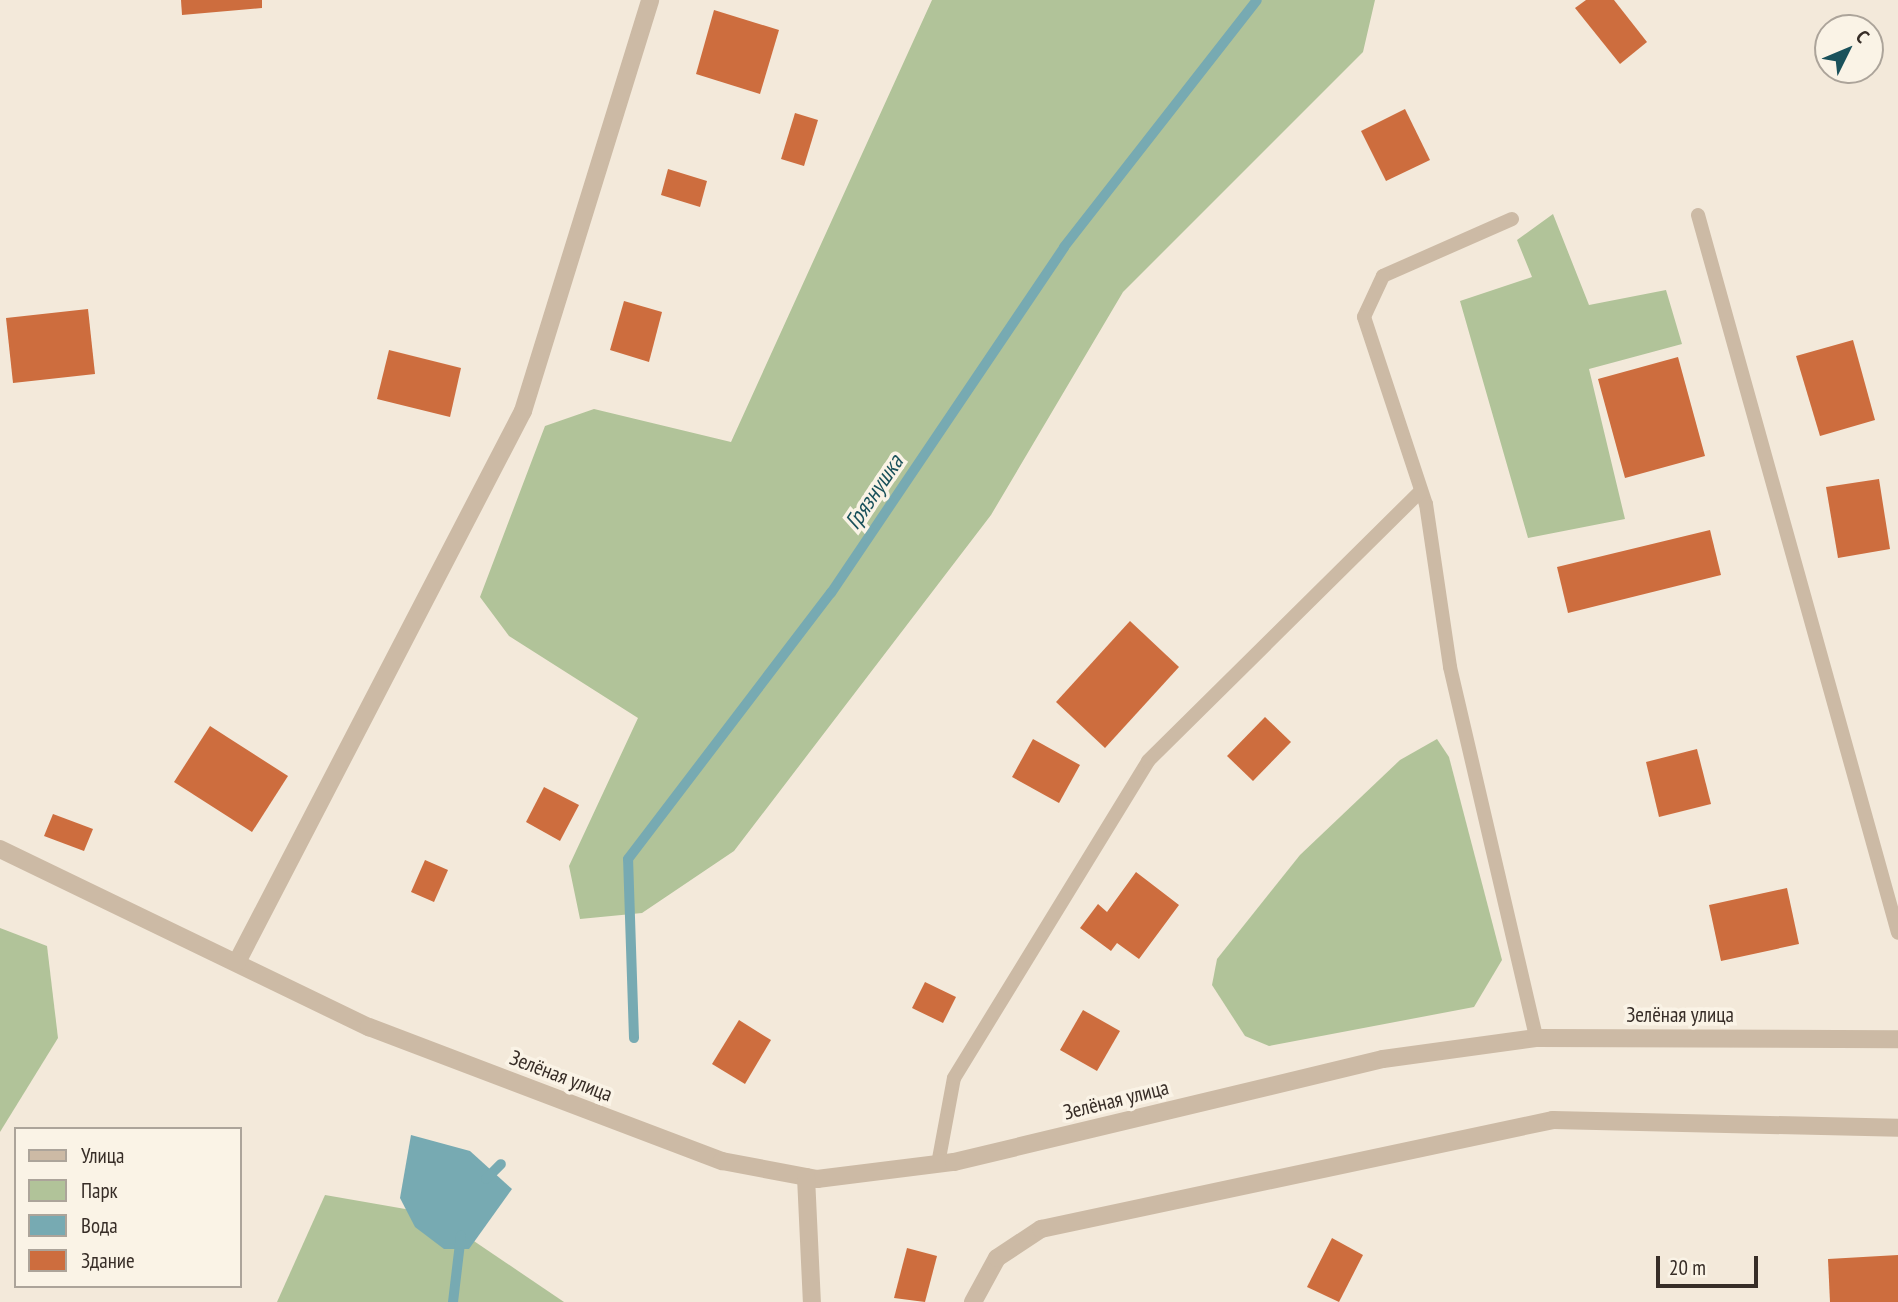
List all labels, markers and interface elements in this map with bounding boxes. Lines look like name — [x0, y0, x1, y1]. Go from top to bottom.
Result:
north arrow — [1814, 14, 1884, 84]
text: С — [1851, 25, 1875, 47]
water label: Грязнушка — [839, 450, 909, 534]
street label: Зелёная улица — [1626, 1002, 1734, 1028]
street label: Зелёная улица — [506, 1045, 616, 1107]
street label: Зелёная улица — [1061, 1075, 1171, 1125]
legend — [14, 1127, 242, 1288]
text: Улица — [81, 1142, 124, 1169]
text: Парк — [81, 1177, 118, 1204]
text: Вода — [81, 1212, 118, 1239]
scale bar — [1660, 1242, 1762, 1286]
text: Здание — [81, 1247, 135, 1274]
text: 20 m — [1669, 1254, 1706, 1281]

